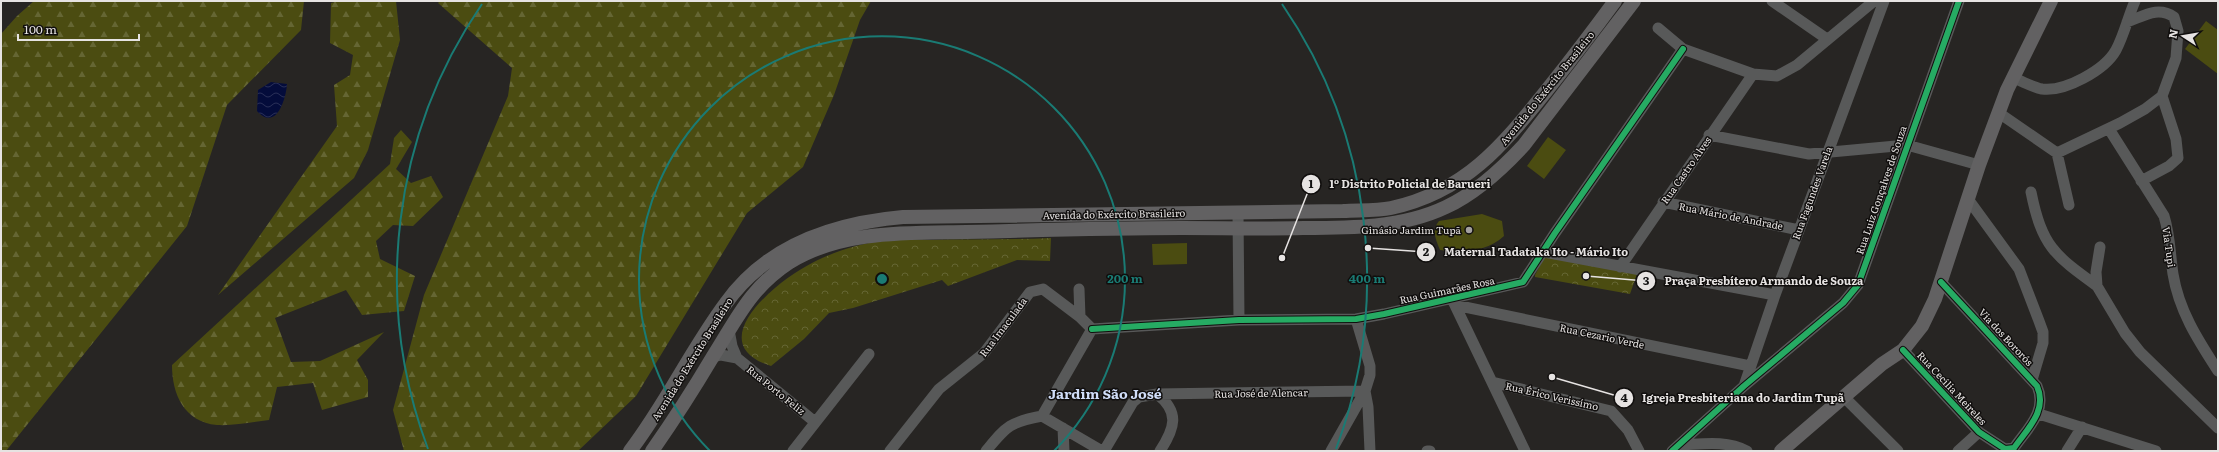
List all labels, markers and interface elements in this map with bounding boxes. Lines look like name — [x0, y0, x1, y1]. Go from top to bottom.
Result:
scale bar — [18, 16, 139, 42]
north arrow — [2163, 16, 2203, 56]
text: 100 m — [24, 20, 57, 38]
street label: Avenida do Exército Brasileiro — [1496, 27, 1597, 148]
text: N — [2163, 28, 2181, 40]
street label: Rua Luiz Gonçalves de Souza — [1851, 123, 1910, 256]
street label: Rua Castro Alves — [1657, 133, 1715, 206]
street label: Rua Fagundes Varela — [1788, 144, 1836, 241]
callout: 1º Distrito Policial de Barueri — [1301, 172, 1498, 195]
text: 1 — [1309, 174, 1314, 192]
text: 1º Distrito Policial de Barueri — [1329, 175, 1491, 191]
street label: Rua Mário de Andrade — [1678, 198, 1784, 233]
street label: Avenida do Exército Brasileiro — [1042, 205, 1186, 222]
place label: Ginásio Jardim Tupã — [1361, 222, 1462, 237]
marker: Ginásio Jardim Tupã — [1464, 225, 1474, 235]
street label: Via Tupi — [2159, 226, 2180, 269]
callout: Maternal Tadataka Ito - Mário Ito — [1416, 241, 1636, 264]
text: 2 — [1423, 242, 1430, 260]
text: Maternal Tadataka Ito - Mário Ito — [1444, 243, 1628, 259]
text: 200 m — [1107, 269, 1143, 287]
text: 400 m — [1349, 269, 1385, 287]
callout: Praça Presbítero Armando de Souza — [1636, 270, 1871, 293]
text: 3 — [1643, 271, 1650, 289]
centre of rings — [875, 272, 889, 286]
street label: Rua Guimarães Rosa — [1398, 272, 1496, 307]
text: Praça Presbítero Armando de Souza — [1665, 272, 1864, 288]
street label: Rua Imaculada — [975, 293, 1030, 360]
street label: Avenida do Exército Brasileiro — [647, 294, 736, 423]
street label: Via dos Bororós — [1976, 305, 2037, 369]
street label: Rua Cezario Verde — [1558, 319, 1646, 352]
street label: Rua Cecília Meireles — [1914, 347, 1991, 428]
street label: Rua Porto Feliz — [744, 361, 809, 418]
street label: Rua Érico Verissímo — [1504, 378, 1600, 414]
district label: Jardim São José — [1048, 383, 1162, 403]
street label: Rua José de Alencar — [1214, 384, 1308, 401]
callout: Igreja Presbiteriana do Jardim Tupã — [1614, 387, 1852, 410]
text: 4 — [1620, 388, 1628, 406]
text: Igreja Presbiteriana do Jardim Tupã — [1642, 389, 1845, 405]

